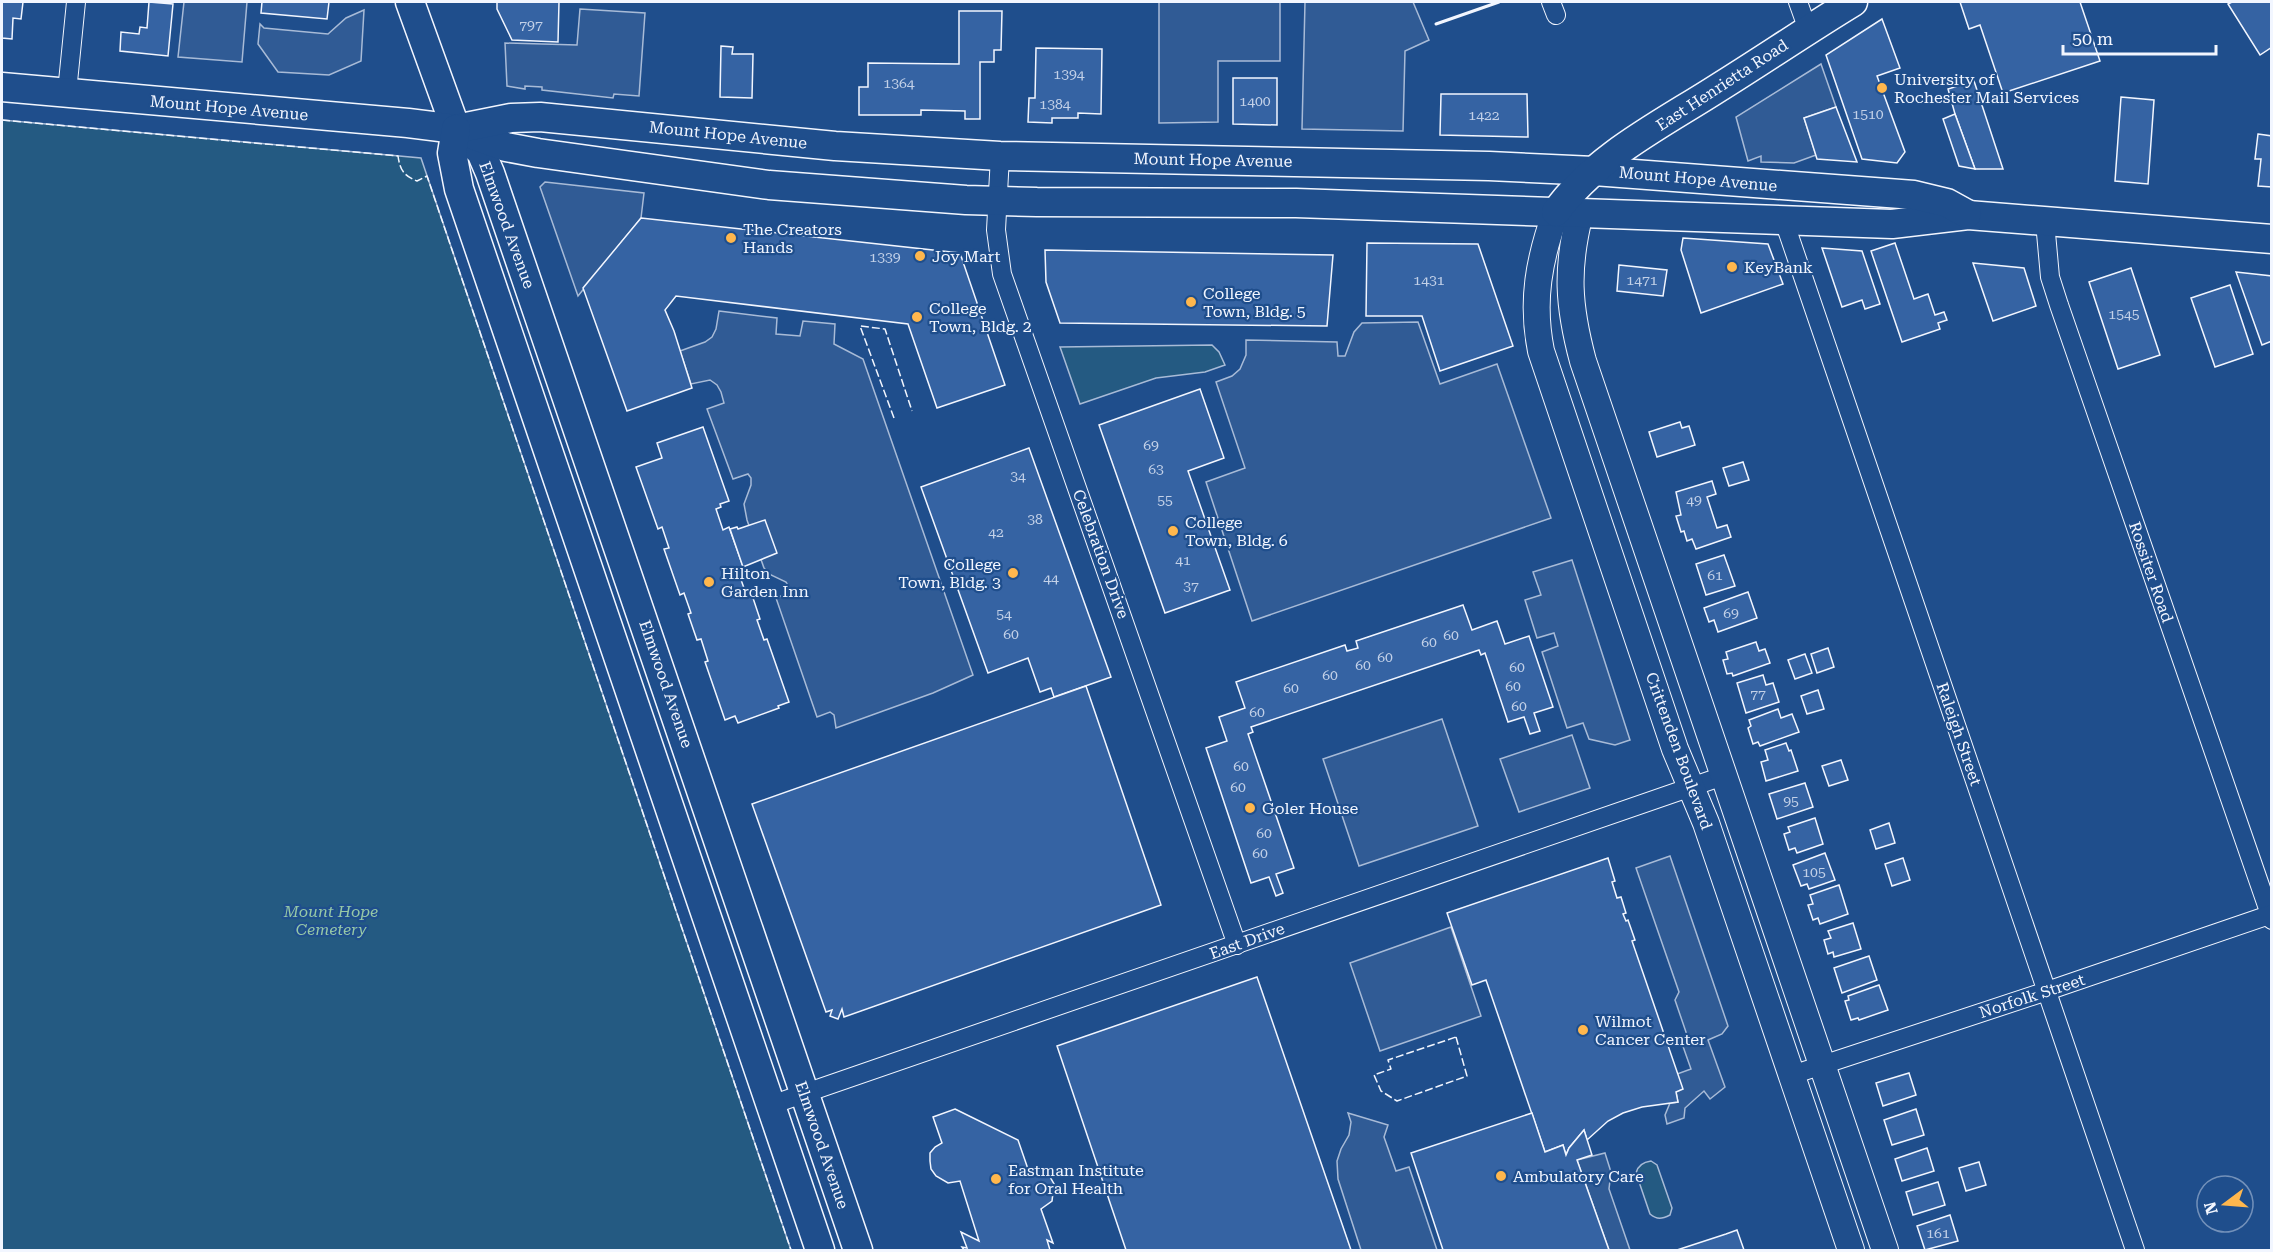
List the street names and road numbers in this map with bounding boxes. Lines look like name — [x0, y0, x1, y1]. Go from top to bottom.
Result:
street label: East Henrietta Road — [1652, 35, 1792, 135]
street label: Mount Hope Avenue — [149, 92, 309, 124]
street label: Mount Hope Avenue — [648, 117, 808, 153]
street label: Mount Hope Avenue — [1133, 149, 1293, 171]
street label: Elmwood Avenue — [475, 159, 539, 291]
street label: Mount Hope Avenue — [1618, 163, 1778, 195]
street label: Celebration Drive — [1069, 487, 1133, 621]
street label: Rossiter Road — [2125, 519, 2177, 625]
street label: Elmwood Avenue — [635, 618, 697, 751]
street label: Crittenden Boulevard — [1642, 670, 1716, 832]
street label: Raleigh Street — [1932, 680, 1986, 788]
street label: East Drive — [1207, 919, 1287, 963]
street label: Norfolk Street — [1977, 970, 2087, 1022]
street label: Elmwood Avenue — [791, 1079, 853, 1212]

